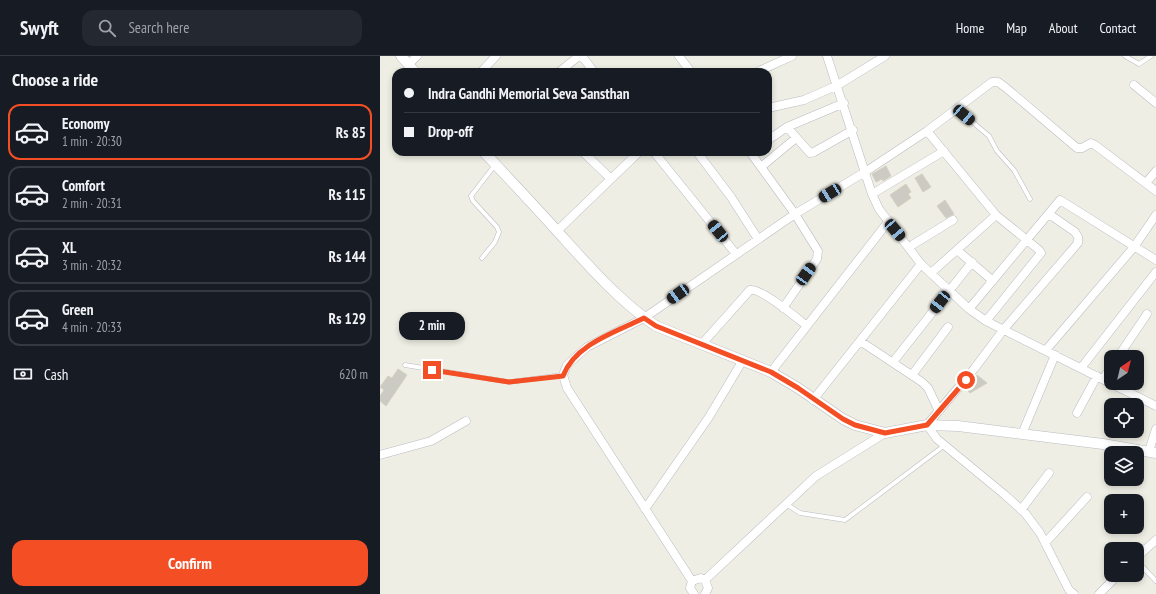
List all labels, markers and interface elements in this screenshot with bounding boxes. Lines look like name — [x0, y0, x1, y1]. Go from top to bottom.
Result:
search box — [82, 10, 362, 46]
text: Swyft — [20, 16, 58, 40]
icon: search — [96, 17, 118, 39]
text: Search here — [128, 18, 189, 37]
text: Home — [956, 19, 984, 37]
text: Map — [1006, 19, 1027, 37]
text: About — [1049, 19, 1078, 37]
text: Contact — [1100, 19, 1136, 37]
text: Choose a ride — [12, 68, 98, 91]
text: Indra Gandhi Memorial Seva Sansthan — [428, 84, 629, 103]
car — [951, 103, 977, 127]
icon: car — [14, 114, 50, 150]
text: Economy — [62, 114, 110, 133]
text: Drop-off — [428, 122, 473, 141]
text: Rs 85 — [336, 123, 366, 142]
text: 1 min · 20:30 — [62, 133, 122, 150]
icon: car — [14, 176, 50, 212]
text: Comfort — [62, 176, 105, 195]
car — [817, 182, 843, 204]
text: Rs 115 — [329, 185, 366, 204]
text: 2 min · 20:31 — [62, 195, 122, 212]
car — [883, 217, 907, 243]
car — [706, 218, 730, 244]
icon: car — [14, 238, 50, 274]
text: XL — [62, 238, 76, 257]
text: Rs 144 — [329, 247, 366, 266]
text: 3 min · 20:32 — [62, 257, 122, 274]
car — [794, 261, 818, 287]
car — [665, 282, 691, 306]
car — [928, 289, 952, 315]
icon: car — [14, 300, 50, 336]
text: Green — [62, 300, 94, 319]
text: Rs 129 — [329, 309, 366, 328]
callout: 2 min — [399, 312, 465, 340]
text: 2 min — [419, 317, 445, 334]
text: 4 min · 20:33 — [62, 319, 122, 336]
north arrow — [1104, 350, 1144, 390]
map controls — [1104, 350, 1144, 582]
route end — [423, 361, 441, 379]
icon: cash — [12, 363, 34, 385]
text: Cash — [44, 365, 68, 384]
text: 620 m — [339, 366, 368, 383]
route start — [957, 371, 975, 389]
button: locate — [1104, 398, 1144, 438]
button: layers — [1104, 446, 1144, 486]
button: + — [1104, 494, 1144, 534]
button: Confirm — [12, 540, 368, 586]
button: − — [1104, 542, 1144, 582]

